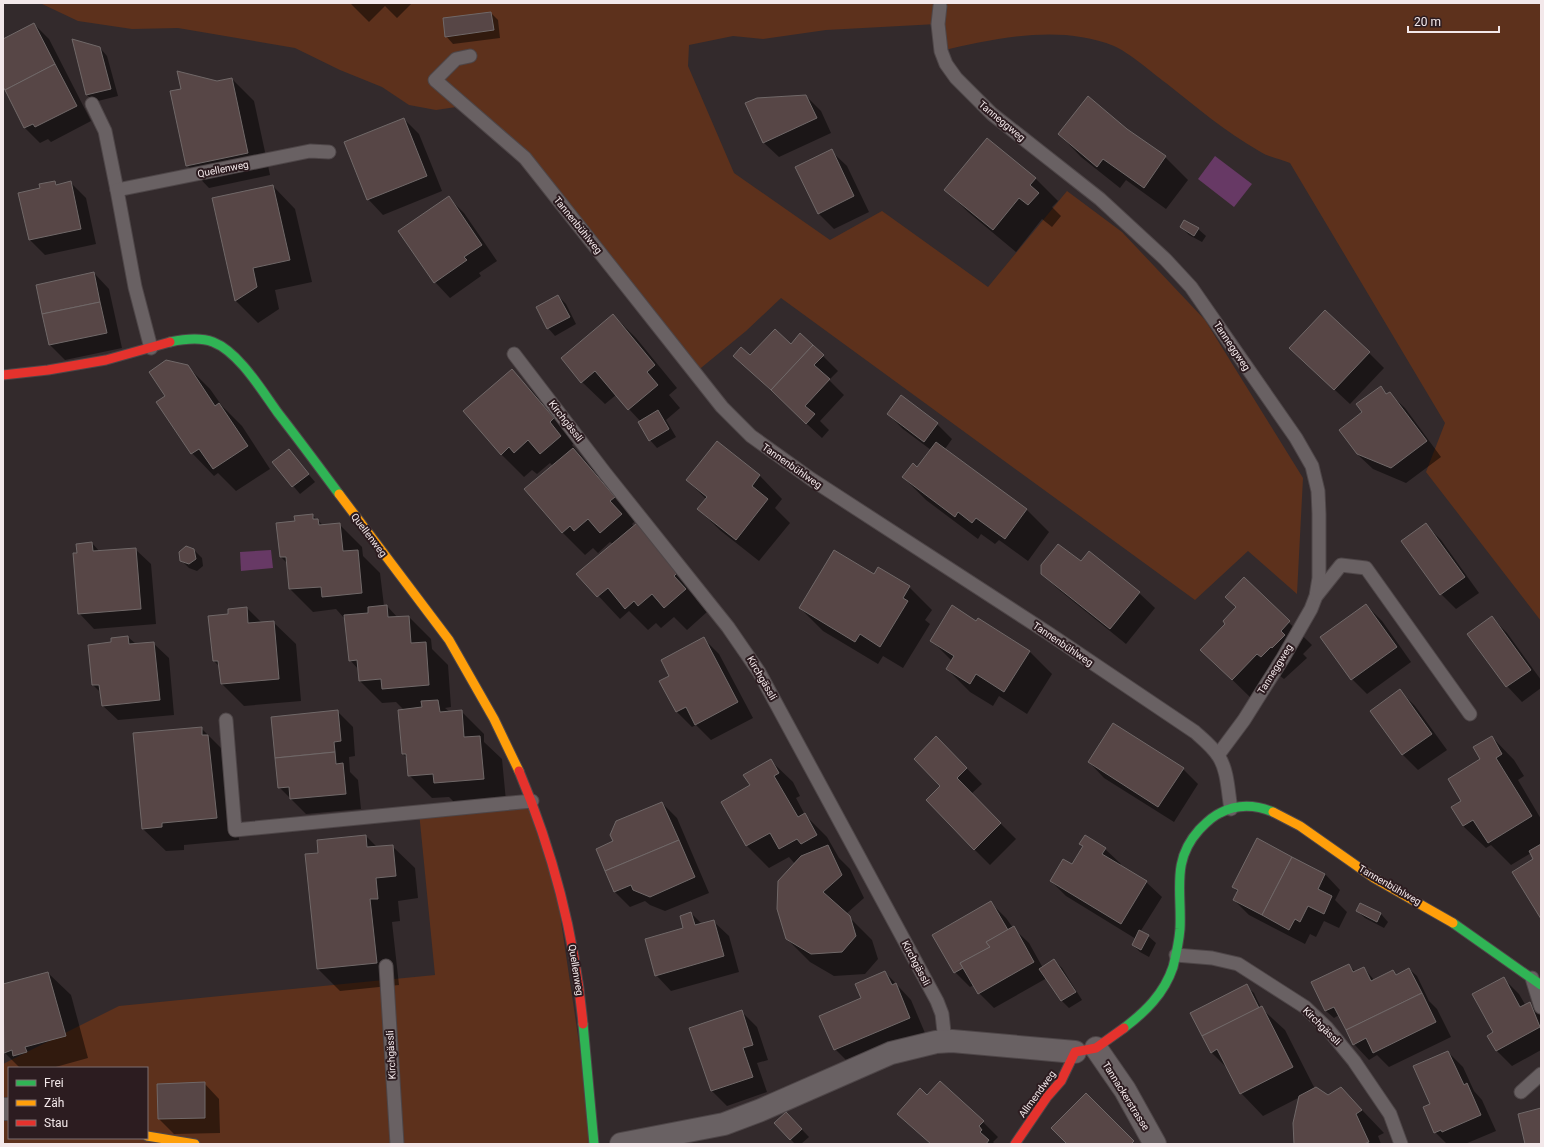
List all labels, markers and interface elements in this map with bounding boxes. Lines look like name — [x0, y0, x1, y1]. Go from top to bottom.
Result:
scale bar — [1408, 8, 1499, 34]
text: 20 m — [1414, 15, 1441, 29]
street label: Tanneggweg — [977, 99, 1027, 143]
street label: Quellenweg — [197, 159, 249, 179]
street label: Tannenbühlweg — [552, 194, 604, 256]
street label: Tanneggweg — [1212, 319, 1252, 373]
street label: Kirchgässli — [547, 398, 585, 444]
street label: Tannenbühlweg — [760, 441, 824, 491]
street label: Quellenweg — [349, 511, 389, 559]
street label: Tannenbühlweg — [1031, 620, 1095, 668]
street label: Tanneggweg — [1255, 642, 1295, 696]
street label: Kirchgässli — [745, 654, 779, 702]
street label: Tannenbühlweg — [1357, 863, 1423, 907]
street label: Kirchgässli — [900, 939, 932, 987]
street label: Quellenweg — [567, 944, 585, 996]
street label: Kirchgässli — [1301, 1005, 1343, 1047]
street label: Kirchgässli — [384, 1030, 398, 1080]
street label: Tannackerstrasse — [1100, 1060, 1152, 1132]
legend — [8, 1067, 148, 1139]
street label: Allmendweg — [1016, 1068, 1058, 1120]
text: Frei — [44, 1076, 64, 1090]
text: Zäh — [44, 1096, 64, 1110]
text: Stau — [44, 1116, 68, 1130]

